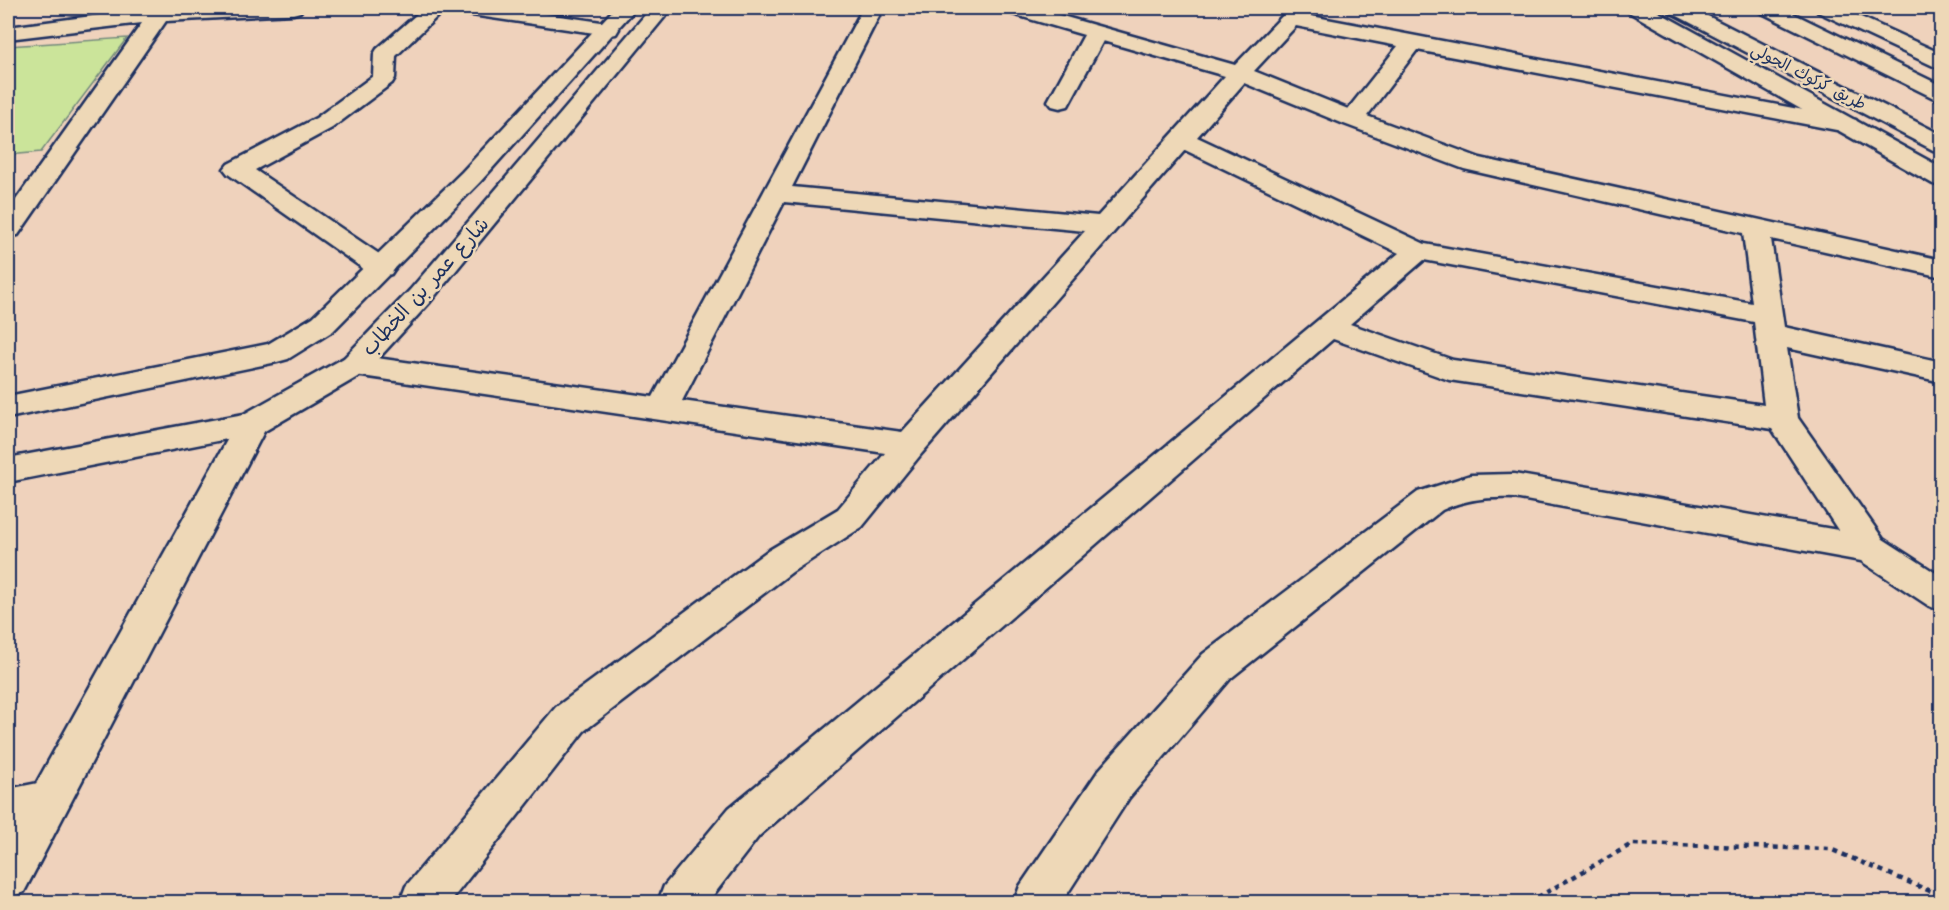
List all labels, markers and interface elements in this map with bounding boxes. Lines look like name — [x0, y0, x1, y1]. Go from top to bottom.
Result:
street label: طريق كركوك الحولي — [1746, 38, 1870, 118]
street label: شارع عمر بن الخطاب — [356, 211, 496, 362]

